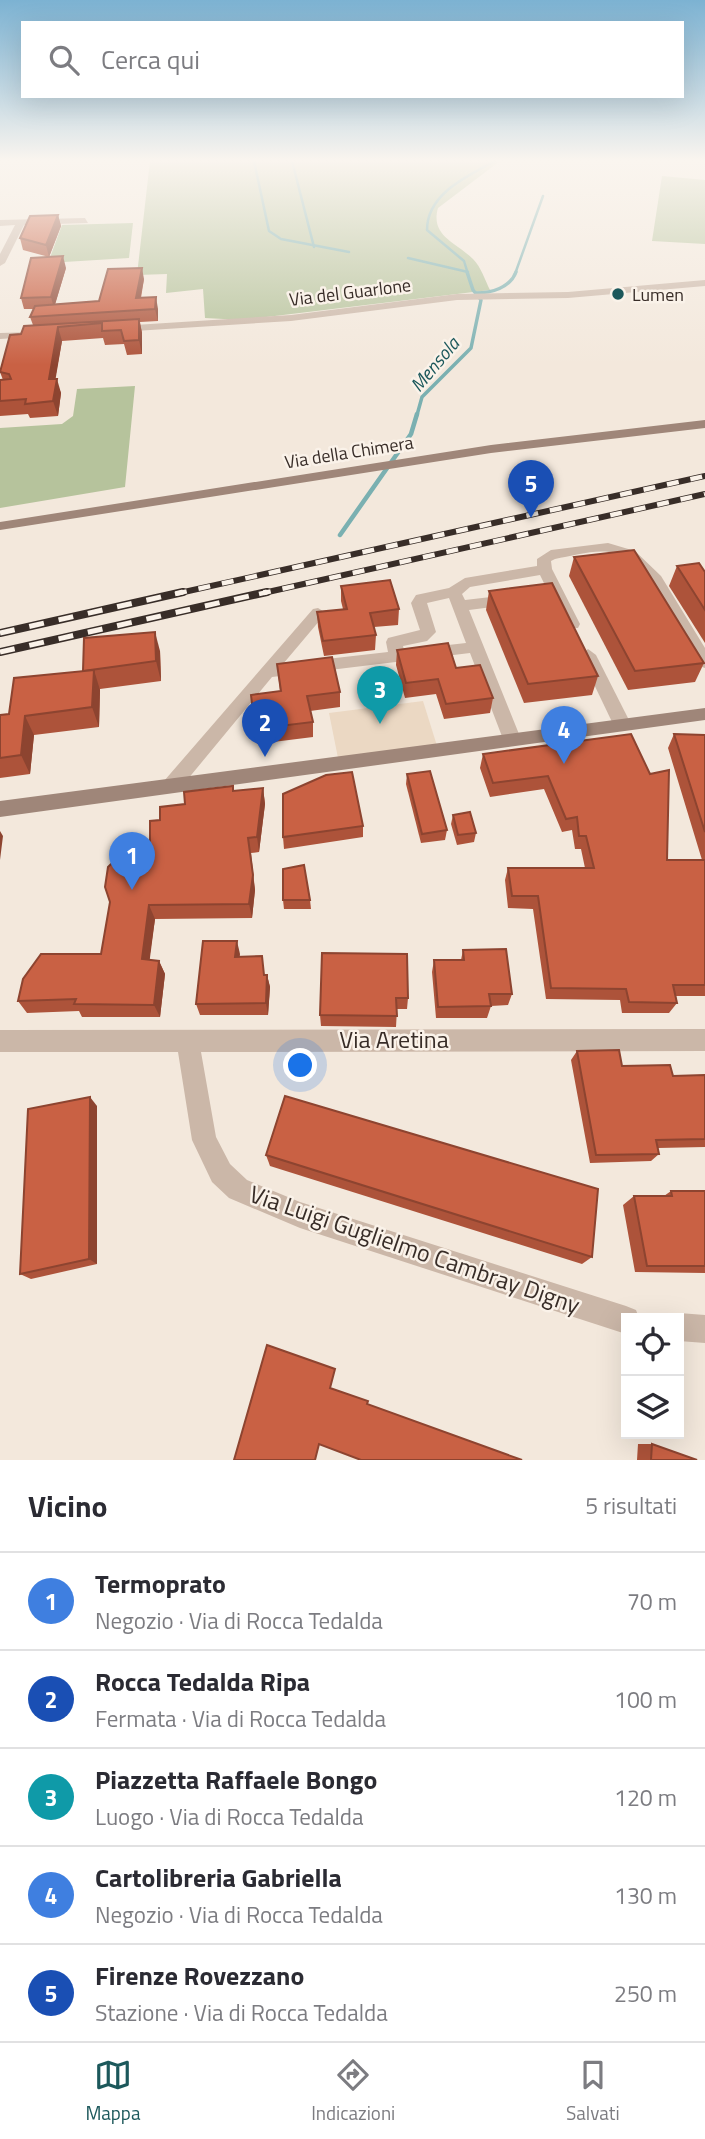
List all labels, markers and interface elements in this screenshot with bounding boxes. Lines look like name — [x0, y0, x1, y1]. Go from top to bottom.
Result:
search box — [21, 21, 684, 98]
text: Cerca qui — [101, 40, 200, 79]
icon: search — [45, 41, 83, 79]
street label: Via del Guarlone — [288, 271, 412, 313]
place label: Lumen — [632, 281, 684, 308]
marker: Lumen — [610, 286, 626, 302]
water label: Mensola — [402, 329, 467, 398]
street label: Via della Chimera — [283, 428, 415, 476]
pin: 5 — [508, 460, 554, 518]
pin: 3 — [357, 666, 403, 724]
pin: 2 — [242, 699, 288, 757]
pin: 4 — [541, 706, 587, 764]
pin: 1 — [109, 832, 155, 890]
street label: Via Aretina — [339, 1021, 449, 1057]
your location — [283, 1048, 317, 1082]
street label: Via Luigi Guglielmo Cambray Digny — [245, 1175, 585, 1323]
map controls — [621, 1313, 684, 1439]
button: locate — [621, 1313, 684, 1376]
button: layers — [621, 1376, 684, 1439]
text: Vicino — [28, 1483, 108, 1529]
text: 5 risultati — [585, 1488, 677, 1523]
text: Termoprato — [95, 1564, 226, 1603]
text: 1 — [45, 1584, 57, 1619]
text: 70 m — [627, 1584, 677, 1619]
text: Negozio · Via di Rocca Tedalda — [95, 1603, 383, 1638]
text: Rocca Tedalda Ripa — [95, 1662, 310, 1701]
text: 2 — [45, 1682, 57, 1717]
text: 100 m — [614, 1682, 677, 1717]
text: Fermata · Via di Rocca Tedalda — [95, 1701, 386, 1736]
text: Piazzetta Raffaele Bongo — [95, 1760, 377, 1799]
text: 3 — [45, 1780, 57, 1815]
text: 120 m — [614, 1780, 677, 1815]
text: Luogo · Via di Rocca Tedalda — [95, 1799, 364, 1834]
text: Cartolibreria Gabriella — [95, 1858, 342, 1897]
text: 4 — [45, 1878, 57, 1913]
text: 130 m — [614, 1878, 677, 1913]
text: Negozio · Via di Rocca Tedalda — [95, 1897, 383, 1932]
text: Firenze Rovezzano — [95, 1956, 304, 1995]
text: 5 — [45, 1976, 57, 2011]
text: 250 m — [614, 1976, 677, 2011]
text: Stazione · Via di Rocca Tedalda — [95, 1995, 388, 2030]
tab: Mappa — [85, 2056, 140, 2127]
tab: Indicazioni — [311, 2056, 395, 2127]
tab: Salvati — [566, 2056, 620, 2127]

